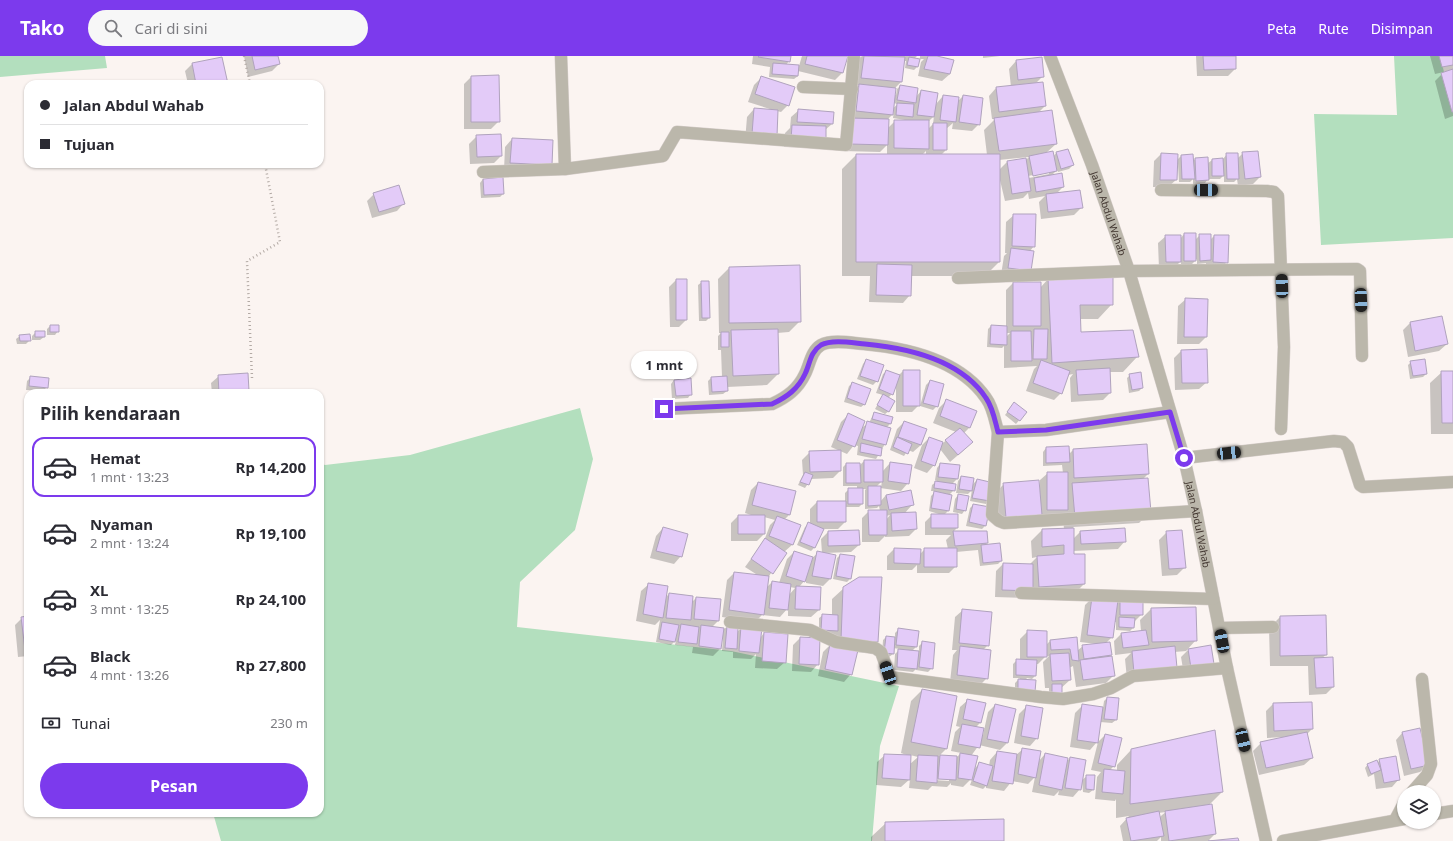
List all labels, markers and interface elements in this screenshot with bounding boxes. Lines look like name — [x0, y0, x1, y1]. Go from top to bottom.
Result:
search box — [88, 10, 368, 46]
text: Tako — [20, 15, 64, 41]
icon: search — [102, 17, 124, 39]
text: Cari di sini — [134, 18, 208, 38]
text: Peta — [1267, 19, 1296, 38]
text: Rute — [1318, 19, 1349, 38]
text: Disimpan — [1371, 19, 1433, 38]
text: Jalan Abdul Wahab — [64, 95, 204, 115]
text: Tujuan — [64, 134, 115, 154]
street label: Jalan Abdul Wahab — [1087, 168, 1130, 257]
car — [1194, 184, 1218, 196]
car — [1276, 274, 1288, 298]
car — [1355, 288, 1367, 312]
callout: 1 mnt — [631, 351, 697, 379]
text: 1 mnt — [645, 356, 683, 374]
route end — [655, 400, 673, 418]
text: Pilih kendaraan — [40, 401, 180, 425]
car — [1216, 446, 1242, 460]
text: Hemat — [90, 448, 141, 468]
icon: car — [42, 449, 78, 485]
route start — [1175, 449, 1193, 467]
text: Rp 14,200 — [236, 457, 306, 477]
text: 1 mnt · 13:23 — [90, 468, 169, 486]
street label: Jalan Abdul Wahab — [1182, 479, 1214, 569]
text: Nyaman — [90, 514, 153, 534]
icon: car — [42, 515, 78, 551]
text: Rp 19,100 — [236, 523, 306, 543]
text: 2 mnt · 13:24 — [90, 534, 169, 552]
text: XL — [90, 580, 108, 600]
icon: car — [42, 581, 78, 617]
text: Rp 24,100 — [236, 589, 306, 609]
text: 3 mnt · 13:25 — [90, 600, 169, 618]
car — [1214, 628, 1230, 654]
text: Black — [90, 646, 130, 666]
icon: car — [42, 647, 78, 683]
text: Rp 27,800 — [236, 655, 306, 675]
car — [878, 660, 898, 686]
text: 4 mnt · 13:26 — [90, 666, 169, 684]
icon: cash — [40, 712, 62, 734]
text: Tunai — [72, 713, 110, 733]
text: 230 m — [270, 714, 308, 732]
car — [1234, 727, 1252, 753]
button: Pesan — [40, 763, 308, 809]
map controls — [1397, 785, 1441, 829]
button: layers — [1397, 785, 1441, 829]

